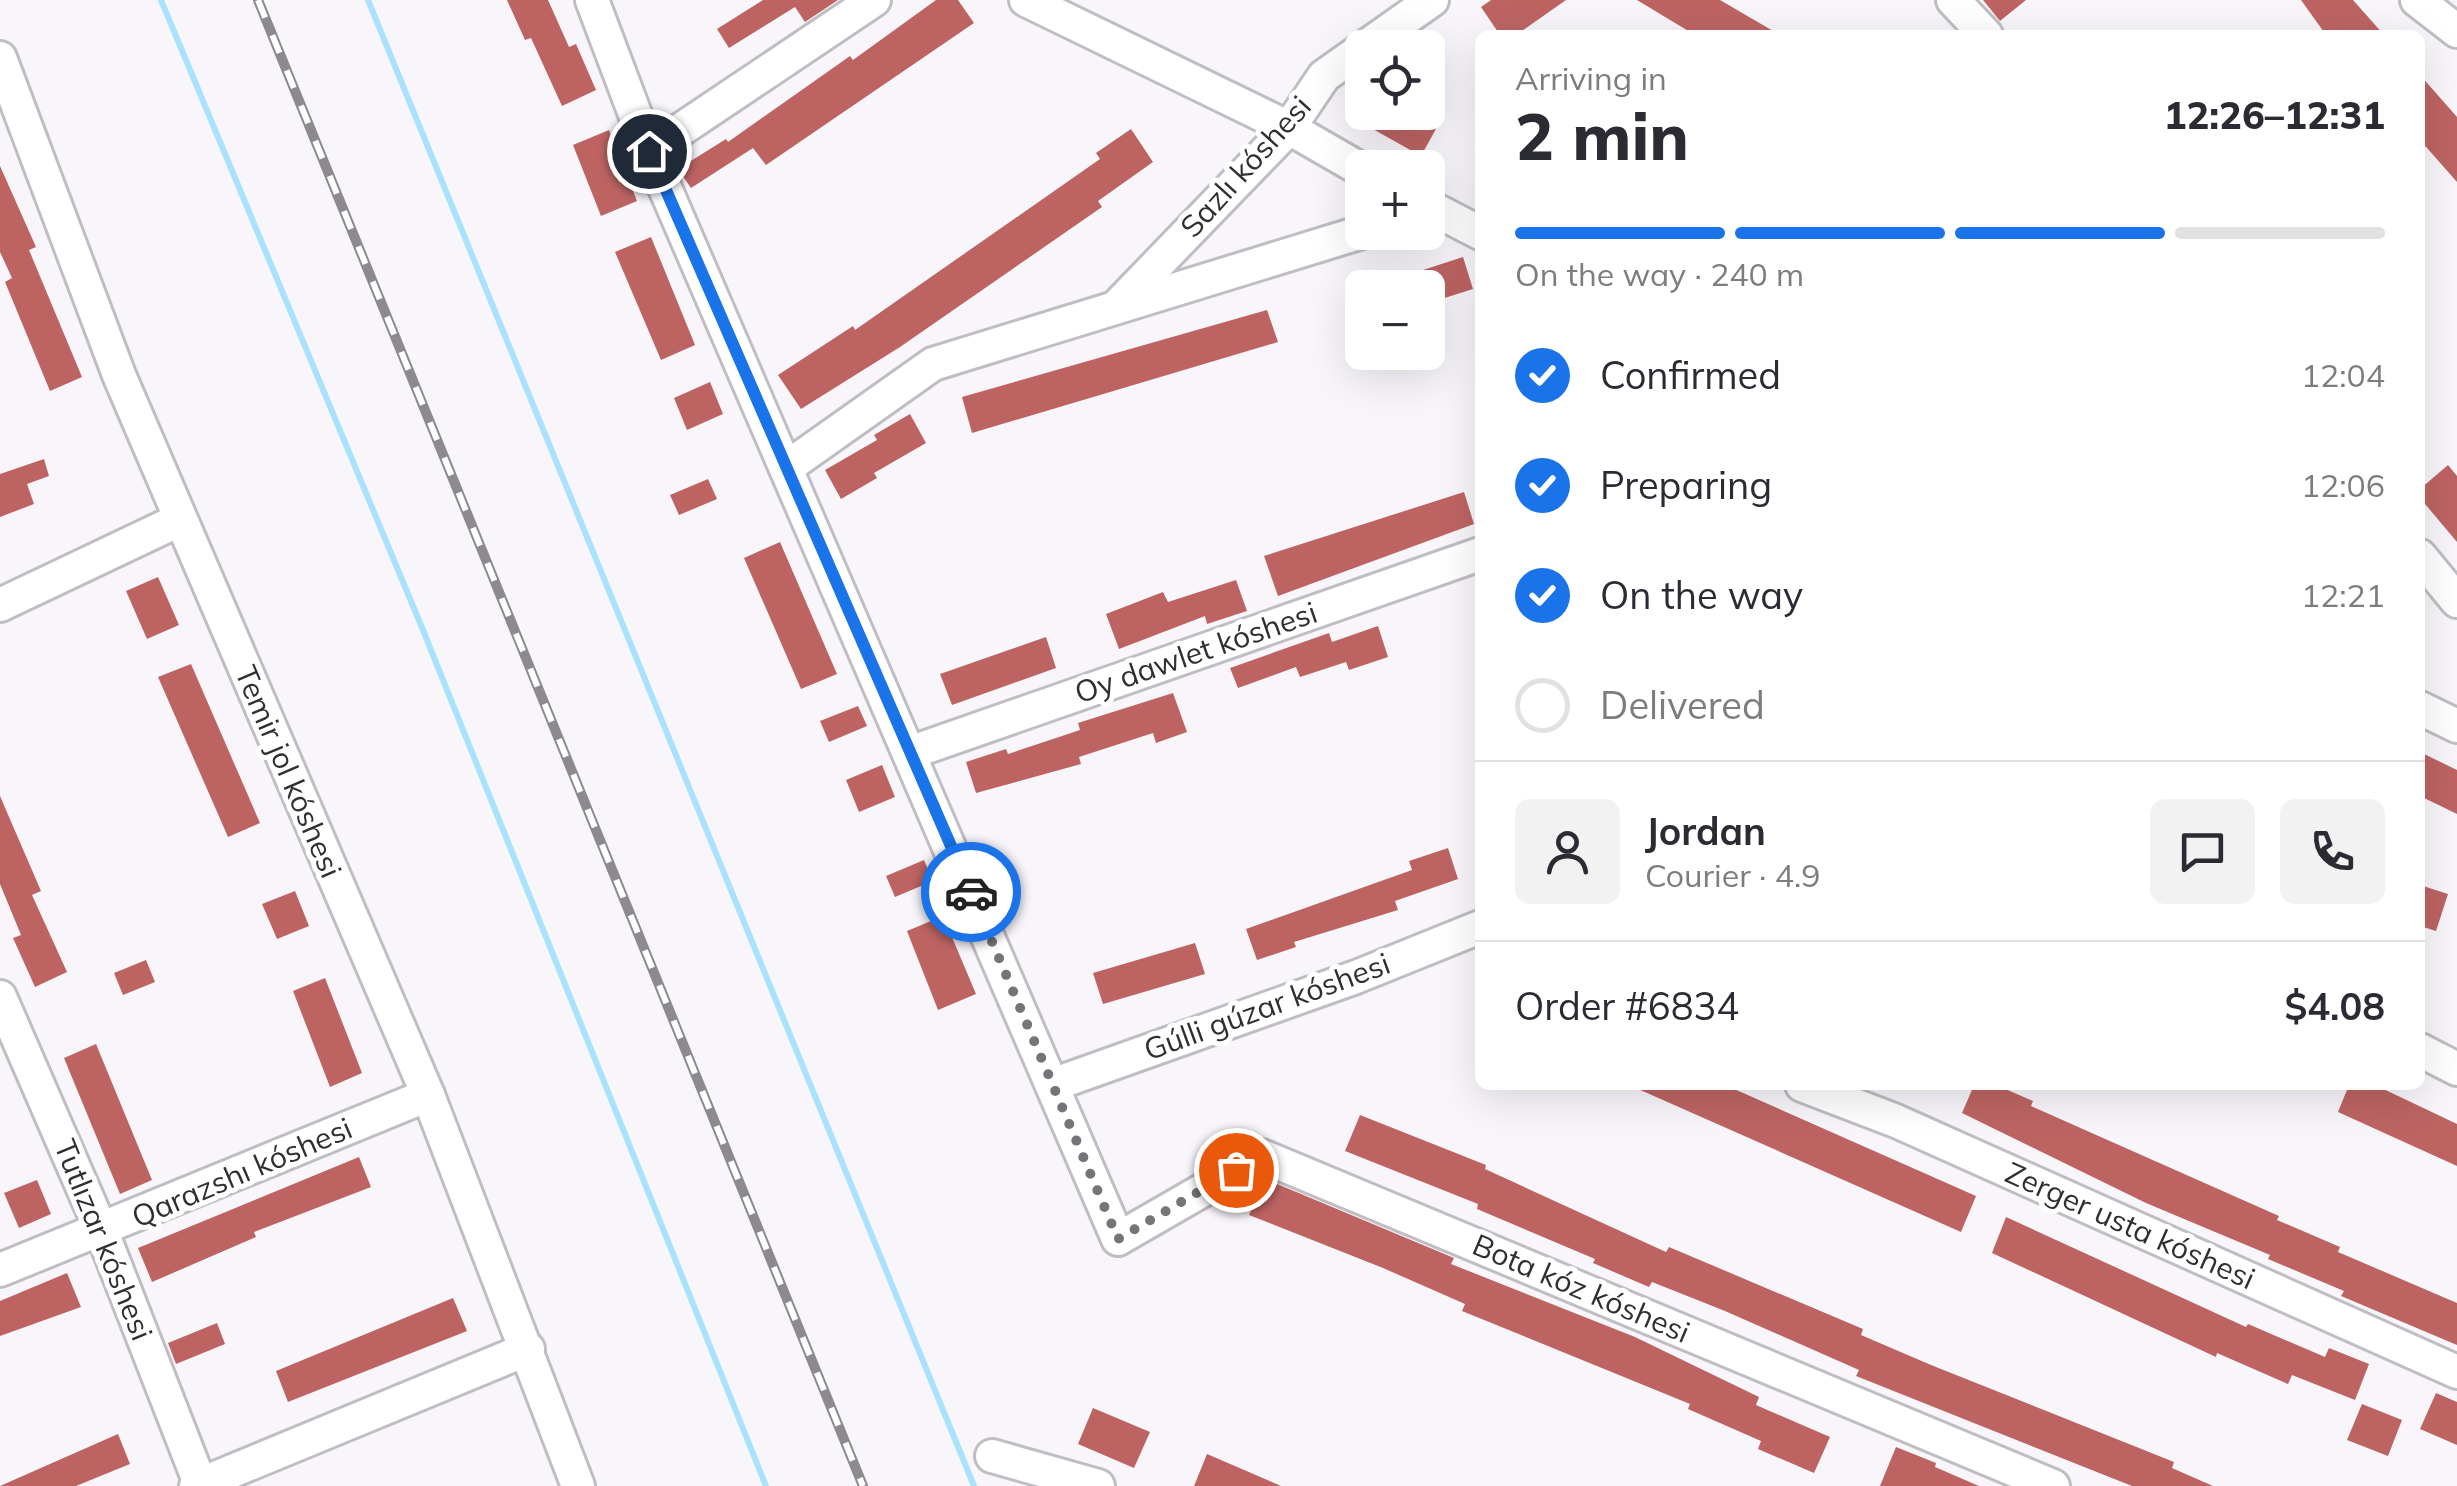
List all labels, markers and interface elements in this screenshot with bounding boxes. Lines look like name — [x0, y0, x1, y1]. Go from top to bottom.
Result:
map controls — [1345, 30, 1445, 370]
button: locate — [1345, 30, 1445, 130]
text: Arriving in — [1515, 58, 1667, 98]
street label: Sazlı kóshesi — [1172, 88, 1319, 245]
text: 12:26–12:31 — [2164, 91, 2385, 139]
text: 2 min — [1515, 95, 1689, 176]
pin — [607, 109, 692, 194]
icon: home — [622, 124, 677, 179]
button: + — [1345, 150, 1445, 250]
text: On the way · 240 m — [1515, 254, 1804, 294]
button: − — [1345, 270, 1445, 370]
icon: check — [1515, 348, 1570, 403]
text: Confirmed — [1600, 351, 1781, 399]
text: 12:04 — [2301, 355, 2385, 395]
icon: check — [1515, 458, 1570, 513]
text: Preparing — [1600, 461, 1772, 509]
text: 12:06 — [2301, 465, 2385, 505]
icon: check — [1515, 568, 1570, 623]
text: On the way — [1600, 571, 1803, 619]
text: 12:21 — [2301, 575, 2385, 615]
street label: Oy dawlet kóshesi — [1070, 593, 1322, 711]
street label: Temir jol kóshesi — [227, 660, 351, 883]
text: Delivered — [1600, 681, 1765, 729]
button: person — [1515, 799, 1620, 904]
button: chat — [2150, 799, 2255, 904]
button: phone — [2280, 799, 2385, 904]
text: Jordan — [1645, 807, 1766, 855]
courier — [921, 842, 1021, 942]
text: Courier · 4.9 — [1645, 855, 1821, 895]
icon: car — [944, 865, 999, 920]
street label: Gúlli gúzar kóshesi — [1138, 944, 1395, 1068]
text: Order #6834 — [1515, 982, 1739, 1030]
text: $4.08 — [2284, 982, 2385, 1030]
street label: Qarazshı kóshesi — [126, 1109, 358, 1236]
pin — [1194, 1128, 1279, 1213]
street label: Tutlızar kóshesi — [46, 1134, 161, 1346]
icon: bag — [1209, 1143, 1264, 1198]
street label: Zerger usta kóshesi — [2000, 1153, 2261, 1297]
street label: Bota kóz kóshesi — [1467, 1225, 1696, 1351]

